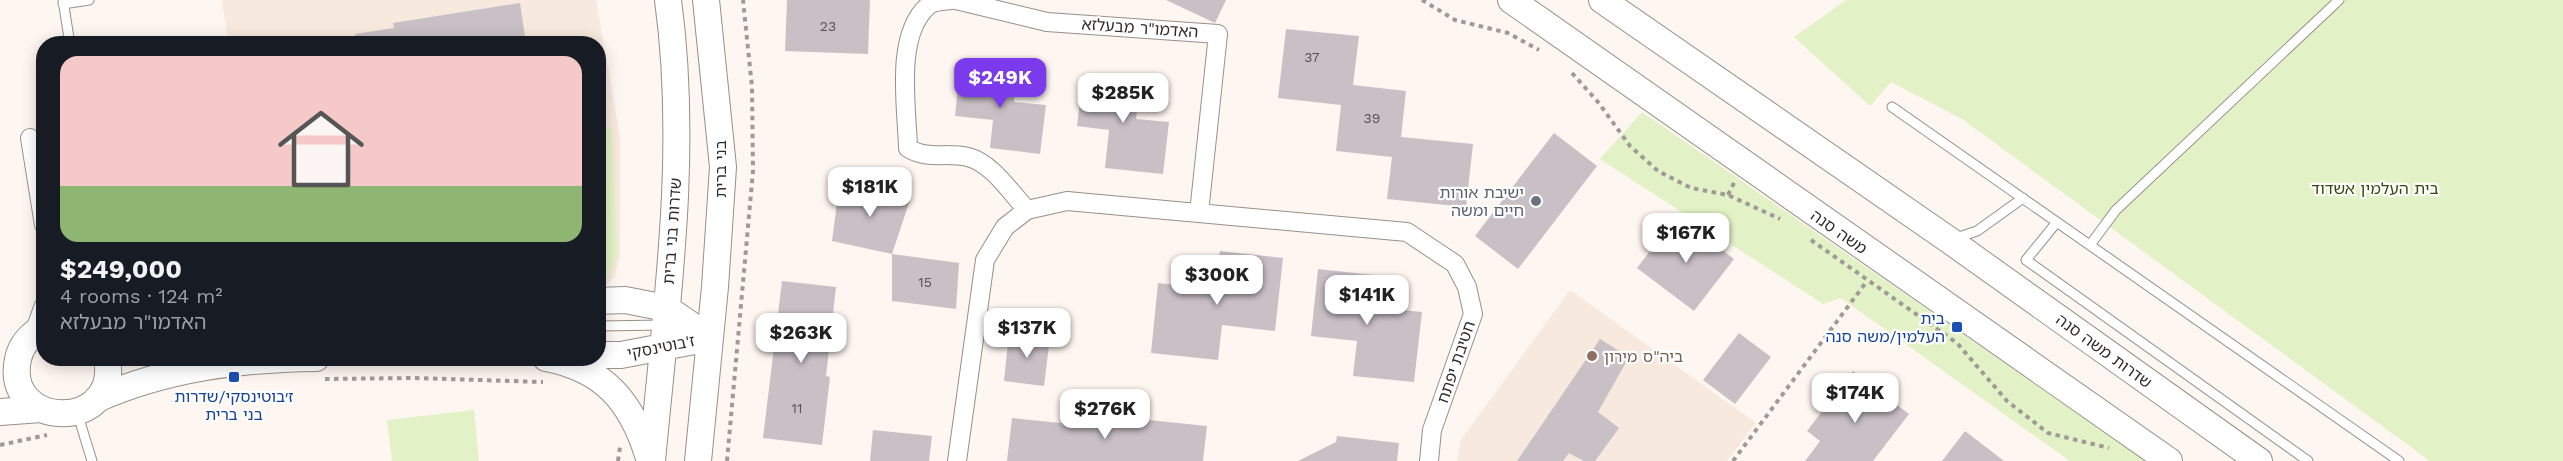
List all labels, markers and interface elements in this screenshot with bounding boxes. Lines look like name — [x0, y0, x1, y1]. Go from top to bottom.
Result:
street label: האדמו"ר מבעלזא — [1081, 14, 1199, 42]
house number: 23 — [820, 18, 836, 34]
house number: 37 — [1304, 49, 1320, 65]
pin: $249K — [958, 58, 1042, 109]
text: $249K — [968, 65, 1032, 89]
pin: $285K — [1081, 73, 1165, 124]
text: $285K — [1092, 80, 1154, 104]
icon: home — [267, 95, 375, 203]
house number: 39 — [1364, 110, 1380, 126]
street label: בני ברית — [711, 140, 730, 198]
pin: $181K — [828, 167, 912, 218]
text: $181K — [842, 174, 898, 198]
street label: שדרות בני ברית — [659, 177, 685, 285]
park label: בית העלמין אשדוד — [2311, 179, 2439, 198]
place label: ישיבת אורות חיים ומשה — [1439, 183, 1524, 220]
marker: ישיבת אורות חיים ומשה — [1529, 194, 1543, 208]
street label: משה סנה — [1807, 206, 1871, 258]
pin: $167K — [1644, 213, 1728, 264]
text: $167K — [1656, 220, 1716, 244]
text: $249,000 — [60, 254, 182, 284]
pin: $300K — [1175, 255, 1259, 306]
text: $300K — [1185, 262, 1249, 286]
house number: 15 — [918, 274, 932, 290]
pin: $141K — [1325, 275, 1409, 326]
text: $141K — [1339, 282, 1395, 306]
text: 4 rooms · 124 m² — [60, 284, 223, 308]
pin: $137K — [985, 308, 1069, 359]
place label: בית העלמין/משה סנה — [1825, 309, 1945, 346]
text: האדמו"ר מבעלזא — [60, 310, 207, 334]
street label: שדרות משה סנה — [2053, 310, 2155, 392]
pin: $263K — [759, 313, 843, 364]
text: $137K — [998, 315, 1056, 339]
street label: חטיבת יפתח — [1433, 318, 1479, 406]
text: $263K — [770, 320, 832, 344]
marker: בית העלמין/משה סנה — [1950, 320, 1964, 334]
street label: ז'בוטינסקי — [625, 331, 697, 363]
place label: ביה"ס מירון — [1604, 347, 1683, 366]
marker: ביה"ס מירון — [1585, 349, 1599, 363]
marker: ז׳בוטינסקי/שדרות בני ברית — [227, 370, 241, 384]
pin: $174K — [1813, 373, 1897, 424]
text: $174K — [1826, 380, 1884, 404]
place label: ז׳בוטינסקי/שדרות בני ברית — [175, 387, 293, 424]
pin: $276K — [1063, 389, 1147, 440]
text: $276K — [1074, 396, 1136, 420]
house number: 11 — [792, 400, 802, 416]

